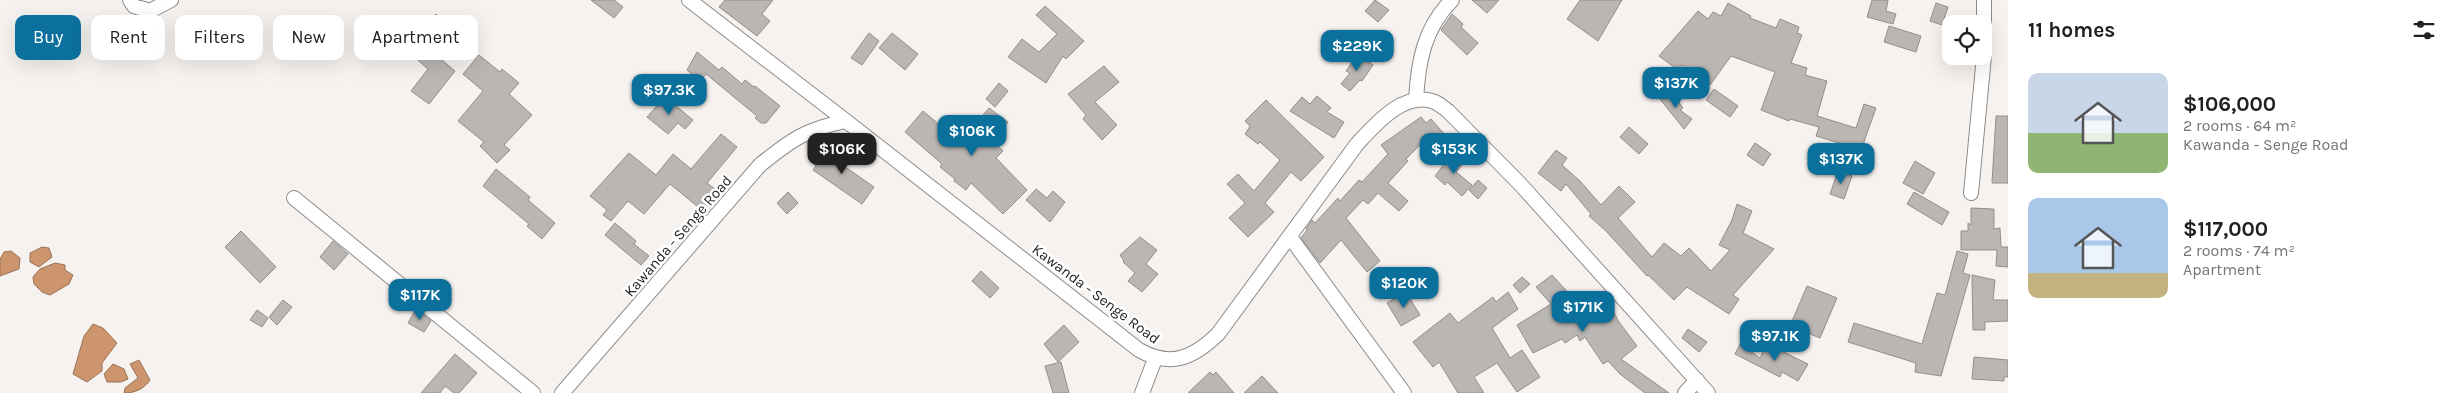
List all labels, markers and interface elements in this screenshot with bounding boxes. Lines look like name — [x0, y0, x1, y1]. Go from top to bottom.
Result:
chip: Buy — [15, 15, 81, 60]
chip: Rent — [91, 15, 165, 60]
chip: Filters — [175, 15, 263, 60]
chip: New — [273, 15, 344, 60]
chip: Apartment — [354, 15, 478, 60]
map controls — [1942, 15, 1992, 65]
button: locate — [1942, 15, 1992, 65]
icon: filters — [2410, 16, 2438, 44]
text: 11 homes — [2028, 18, 2115, 42]
pin: $229K — [1322, 30, 1392, 72]
text: $229K — [1332, 36, 1382, 55]
pin: $137K — [1641, 66, 1711, 109]
text: $137K — [1653, 73, 1699, 92]
pin: $97.3K — [628, 74, 710, 116]
text: $97.3K — [643, 80, 695, 99]
text: $106,000 — [2183, 92, 2276, 116]
icon: home — [2068, 93, 2128, 153]
pin: $106K — [937, 114, 1007, 157]
text: 2 rooms · 64 m² — [2183, 116, 2296, 135]
text: $106K — [948, 121, 996, 140]
pin: $106K — [807, 132, 877, 175]
pin: $153K — [1419, 132, 1489, 175]
text: Kawanda - Senge Road — [2183, 135, 2348, 154]
text: $106K — [818, 139, 866, 158]
text: $153K — [1431, 139, 1477, 158]
pin: $137K — [1806, 142, 1876, 185]
text: $137K — [1818, 149, 1864, 168]
street label: Kawanda - Senge Road — [620, 172, 736, 300]
text: $117,000 — [2183, 217, 2268, 241]
icon: home — [2068, 218, 2128, 278]
street label: Kawanda - Senge Road — [1029, 240, 1163, 348]
text: 2 rooms · 74 m² — [2183, 241, 2295, 260]
text: Apartment — [2183, 260, 2261, 279]
pin: $120K — [1369, 266, 1439, 309]
text: $120K — [1381, 273, 1428, 292]
pin: $117K — [385, 278, 455, 321]
text: $117K — [400, 285, 440, 304]
pin: $171K — [1548, 290, 1618, 333]
text: $171K — [1563, 297, 1603, 316]
pin: $97.1K — [1734, 320, 1816, 362]
text: $97.1K — [1751, 326, 1799, 345]

